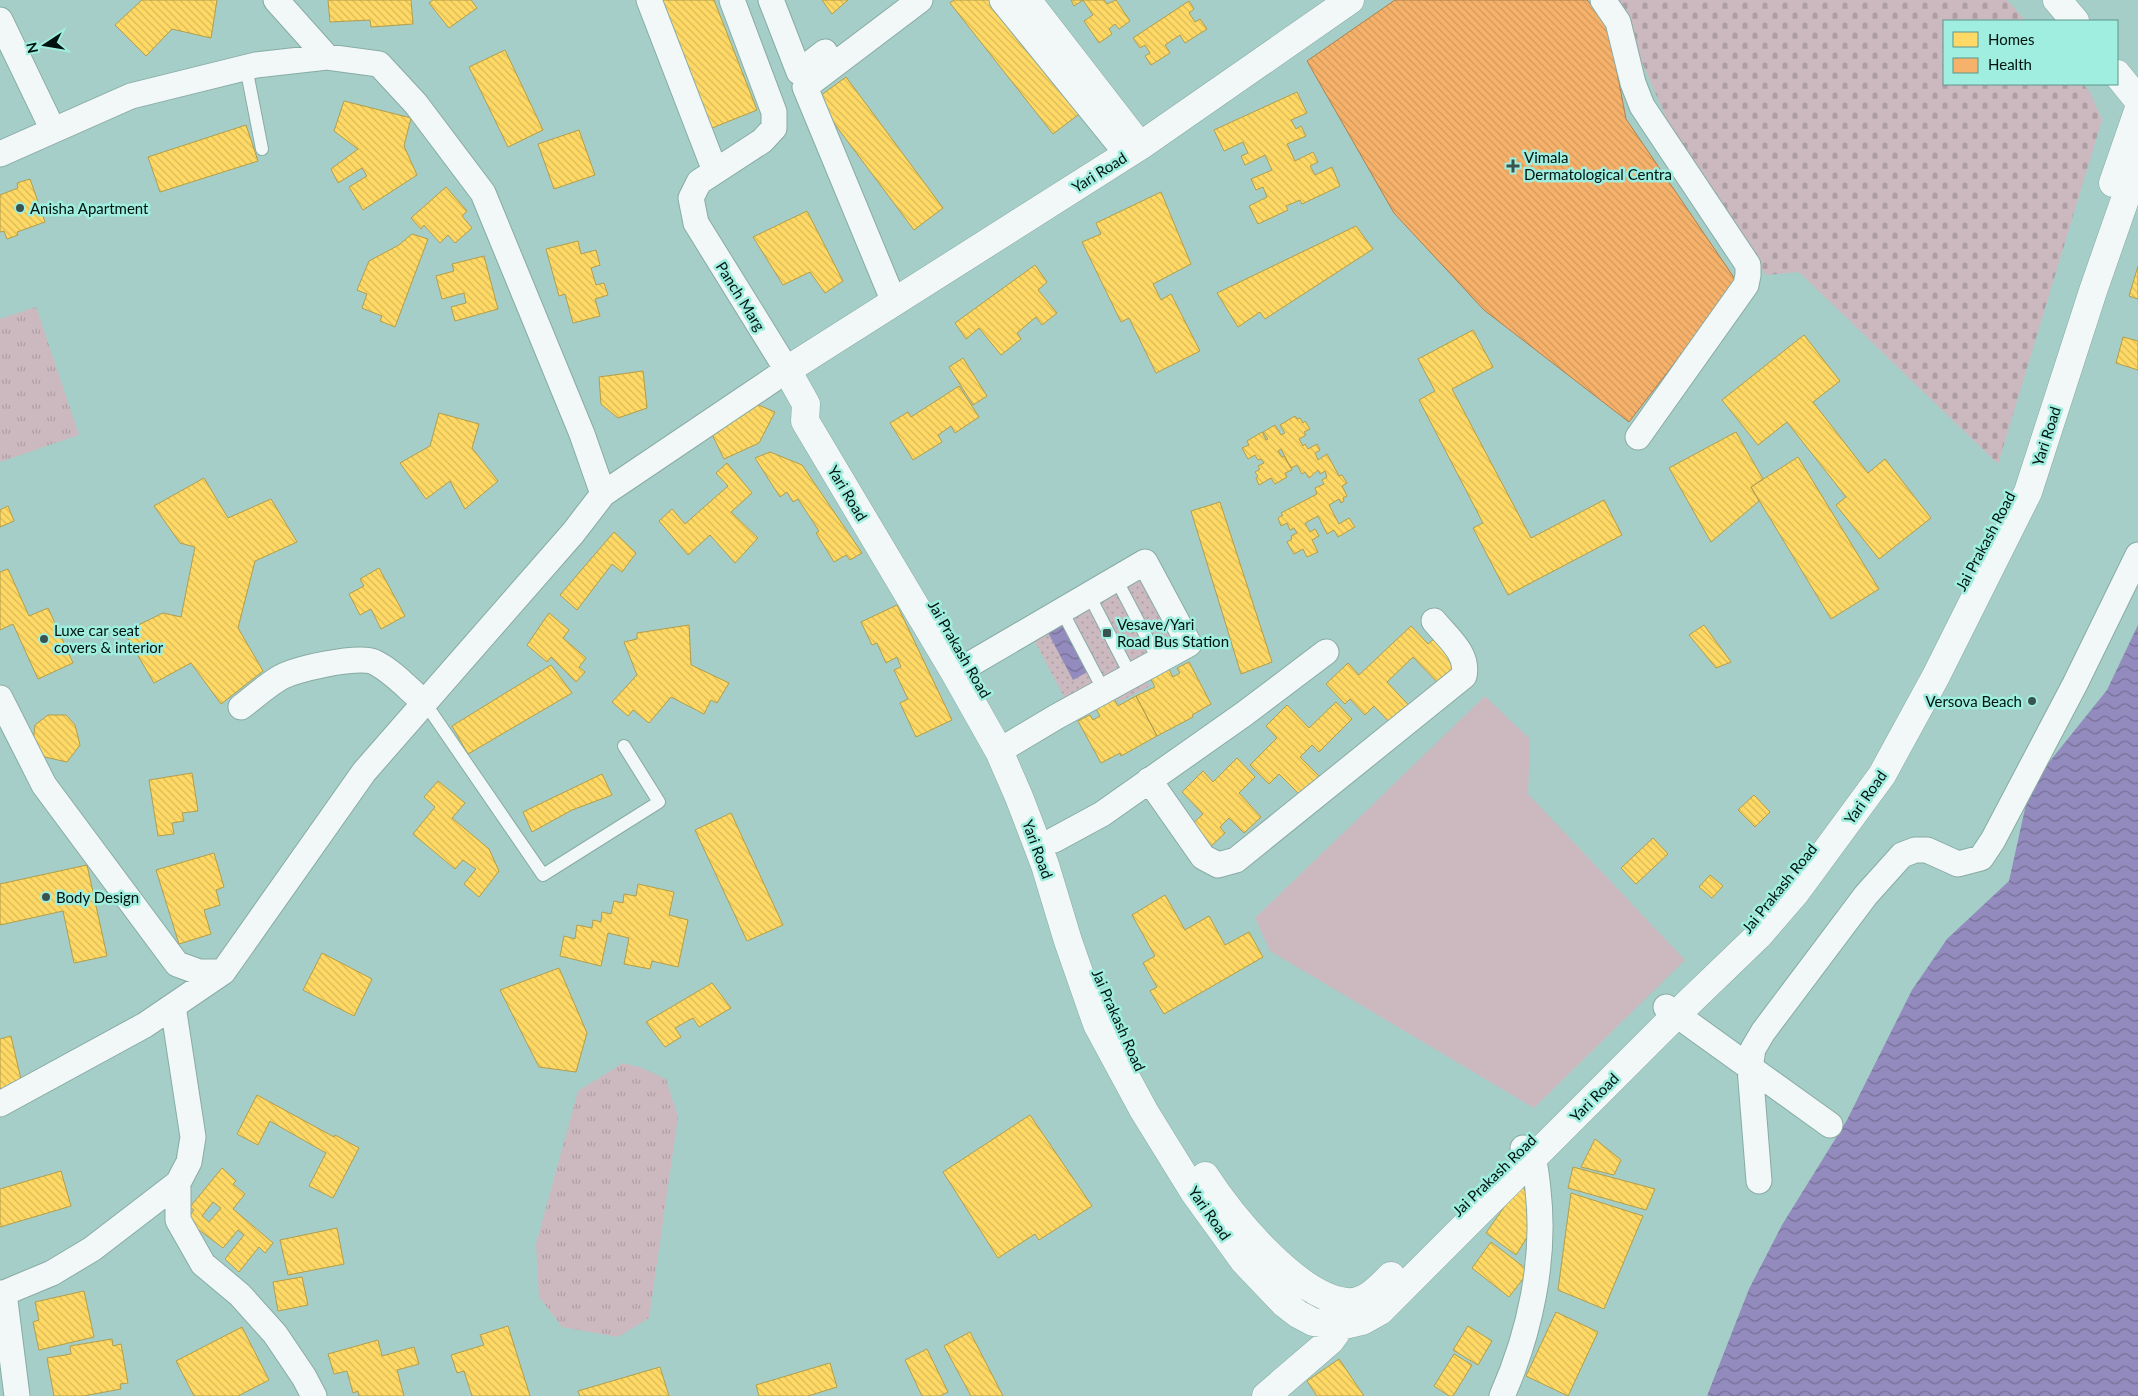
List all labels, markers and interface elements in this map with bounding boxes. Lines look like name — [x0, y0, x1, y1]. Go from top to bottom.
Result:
north arrow — [20, 20, 70, 70]
legend — [1943, 20, 2118, 85]
text: Homes — [1988, 30, 2034, 48]
text: N — [22, 41, 41, 55]
text: Health — [1988, 55, 2032, 73]
street label: Yari Road — [1068, 148, 1130, 196]
place label: Vimala Dermatological Centra — [1524, 148, 1672, 183]
marker: Vimala Dermatological Centra — [1506, 159, 1520, 173]
place label: Anisha Apartment — [30, 199, 149, 217]
marker: Anisha Apartment — [14, 202, 26, 214]
street label: Panch Marg — [713, 258, 769, 334]
street label: Yari Road — [2028, 404, 2064, 468]
street label: Yari Road — [824, 462, 872, 524]
street label: Jai Prakash Road — [1951, 488, 2019, 594]
street label: Jai Prakash Road — [925, 597, 995, 701]
place label: Vesave/Yari Road Bus Station — [1117, 615, 1229, 650]
place label: Luxe car seat covers & interior — [54, 621, 164, 656]
marker: Vesave/Yari Road Bus Station — [1101, 627, 1113, 639]
marker: Luxe car seat covers & interior — [38, 633, 50, 645]
place label: Versova Beach — [1925, 692, 2022, 710]
marker: Versova Beach — [2026, 695, 2038, 707]
street label: Yari Road — [1840, 767, 1890, 827]
street label: Yari Road — [1019, 817, 1057, 881]
street label: Jai Prakash Road — [1738, 840, 1820, 936]
place label: Body Design — [56, 888, 139, 906]
marker: Body Design — [40, 891, 52, 903]
street label: Jai Prakash Road — [1088, 966, 1150, 1074]
street label: Yari Road — [1566, 1069, 1622, 1125]
street label: Jai Prakash Road — [1448, 1130, 1540, 1220]
street label: Yari Road — [1185, 1183, 1235, 1243]

